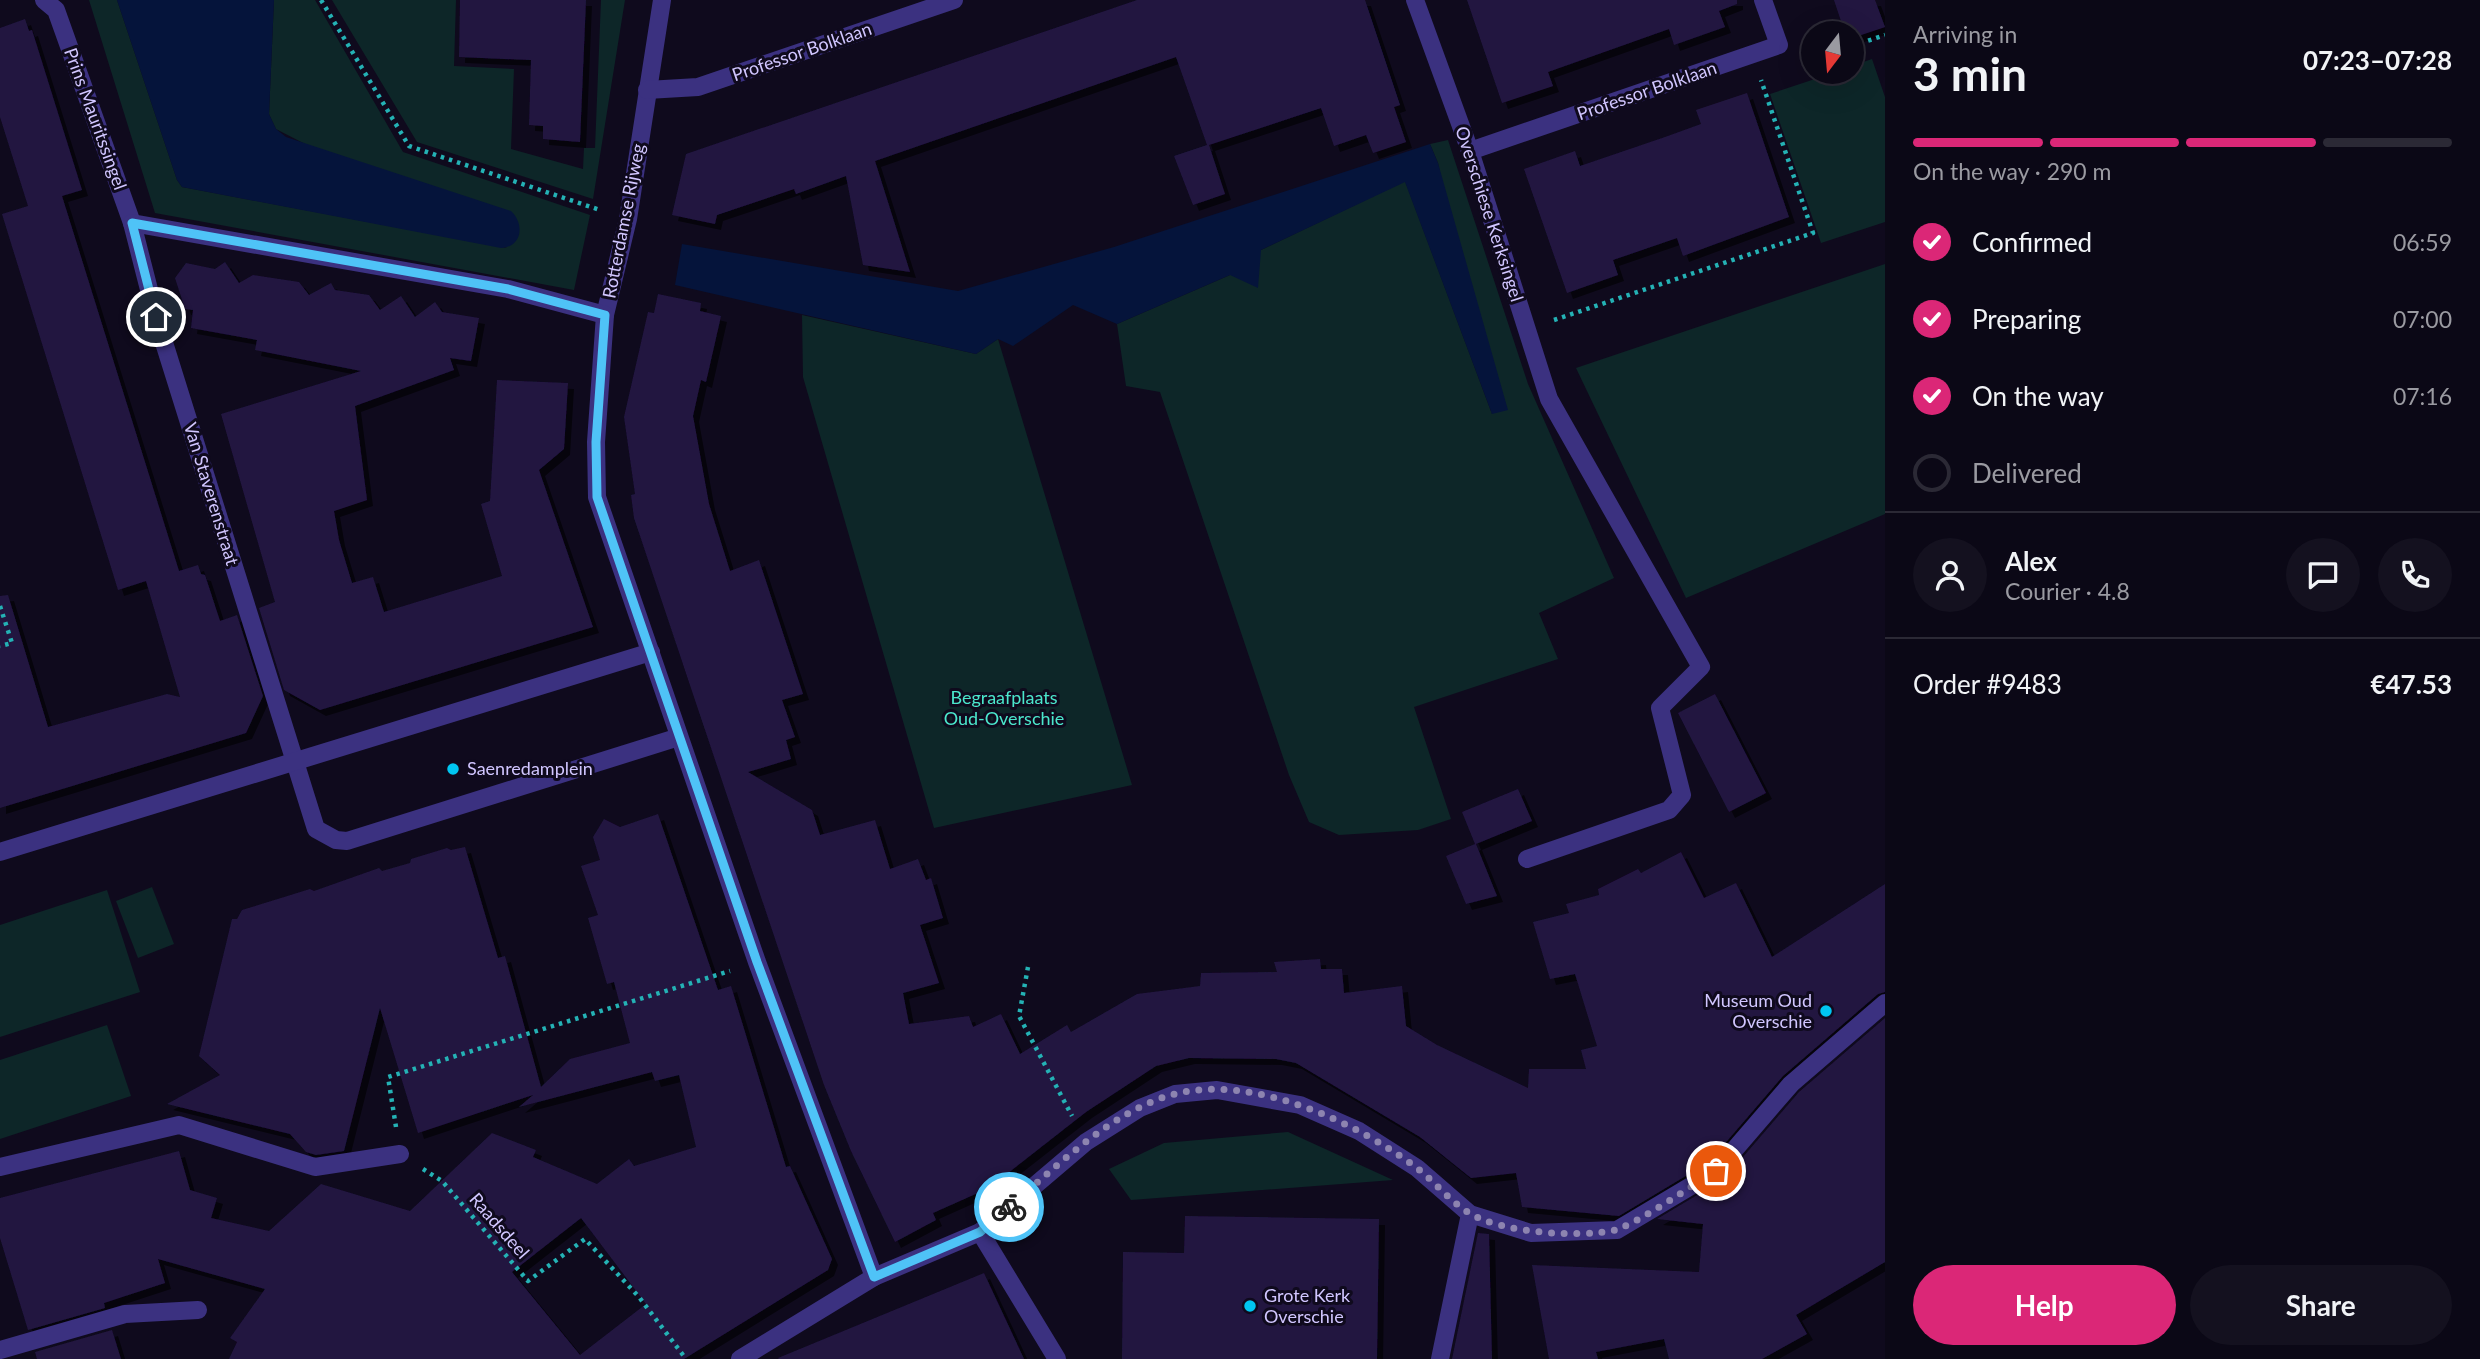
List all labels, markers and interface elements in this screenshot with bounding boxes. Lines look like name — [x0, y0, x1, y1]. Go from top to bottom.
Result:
street label: Professor Bolklaan — [729, 17, 874, 85]
text: Arriving in — [1913, 20, 2017, 48]
north arrow — [1801, 21, 1864, 84]
map controls — [1801, 21, 1864, 84]
text: 07:23–07:28 — [2303, 44, 2452, 76]
street label: Prins Mauritssingel — [60, 45, 132, 193]
text: 3 min — [1913, 46, 2027, 101]
street label: Professor Bolklaan — [1574, 56, 1719, 124]
street label: Overschiese Kerksingel — [1451, 123, 1529, 304]
street label: Rotterdamse Rijweg — [597, 142, 649, 300]
text: On the way · 290 m — [1913, 157, 2112, 185]
icon: check — [1913, 223, 1951, 261]
text: Confirmed — [1972, 226, 2092, 258]
text: 06:59 — [2393, 228, 2452, 256]
pin — [126, 287, 186, 347]
icon: home — [137, 298, 175, 336]
icon: check — [1913, 300, 1951, 338]
text: Preparing — [1972, 303, 2081, 335]
text: 07:00 — [2393, 305, 2452, 333]
icon: check — [1913, 377, 1951, 415]
text: On the way — [1972, 380, 2104, 412]
text: 07:16 — [2393, 382, 2452, 410]
street label: Van Staverenstraat — [180, 420, 244, 568]
text: Delivered — [1972, 457, 2082, 489]
button: person — [1913, 538, 1987, 612]
button: chat — [2286, 538, 2360, 612]
button: phone — [2378, 538, 2452, 612]
text: Alex — [2005, 545, 2057, 577]
text: Courier · 4.8 — [2005, 577, 2130, 605]
text: Order #9483 — [1913, 668, 2062, 700]
text: €47.53 — [2370, 668, 2452, 700]
park label: Begraafplaats Oud-Overschie — [944, 686, 1064, 729]
place label: Saenredamplein — [467, 757, 593, 779]
marker: Saenredamplein — [445, 761, 461, 777]
place label: Museum Oud Overschie — [1704, 989, 1812, 1032]
marker: Museum Oud Overschie — [1818, 1003, 1834, 1019]
pin — [1686, 1141, 1746, 1201]
icon: bag — [1697, 1152, 1735, 1190]
courier — [974, 1172, 1044, 1242]
street label: Raadsdeel — [465, 1188, 534, 1263]
icon: bike — [990, 1188, 1028, 1226]
button: Help — [1913, 1265, 2176, 1345]
button: Share — [2190, 1265, 2452, 1345]
place label: Grote Kerk Overschie — [1264, 1284, 1351, 1327]
marker: Grote Kerk Overschie — [1242, 1298, 1258, 1314]

